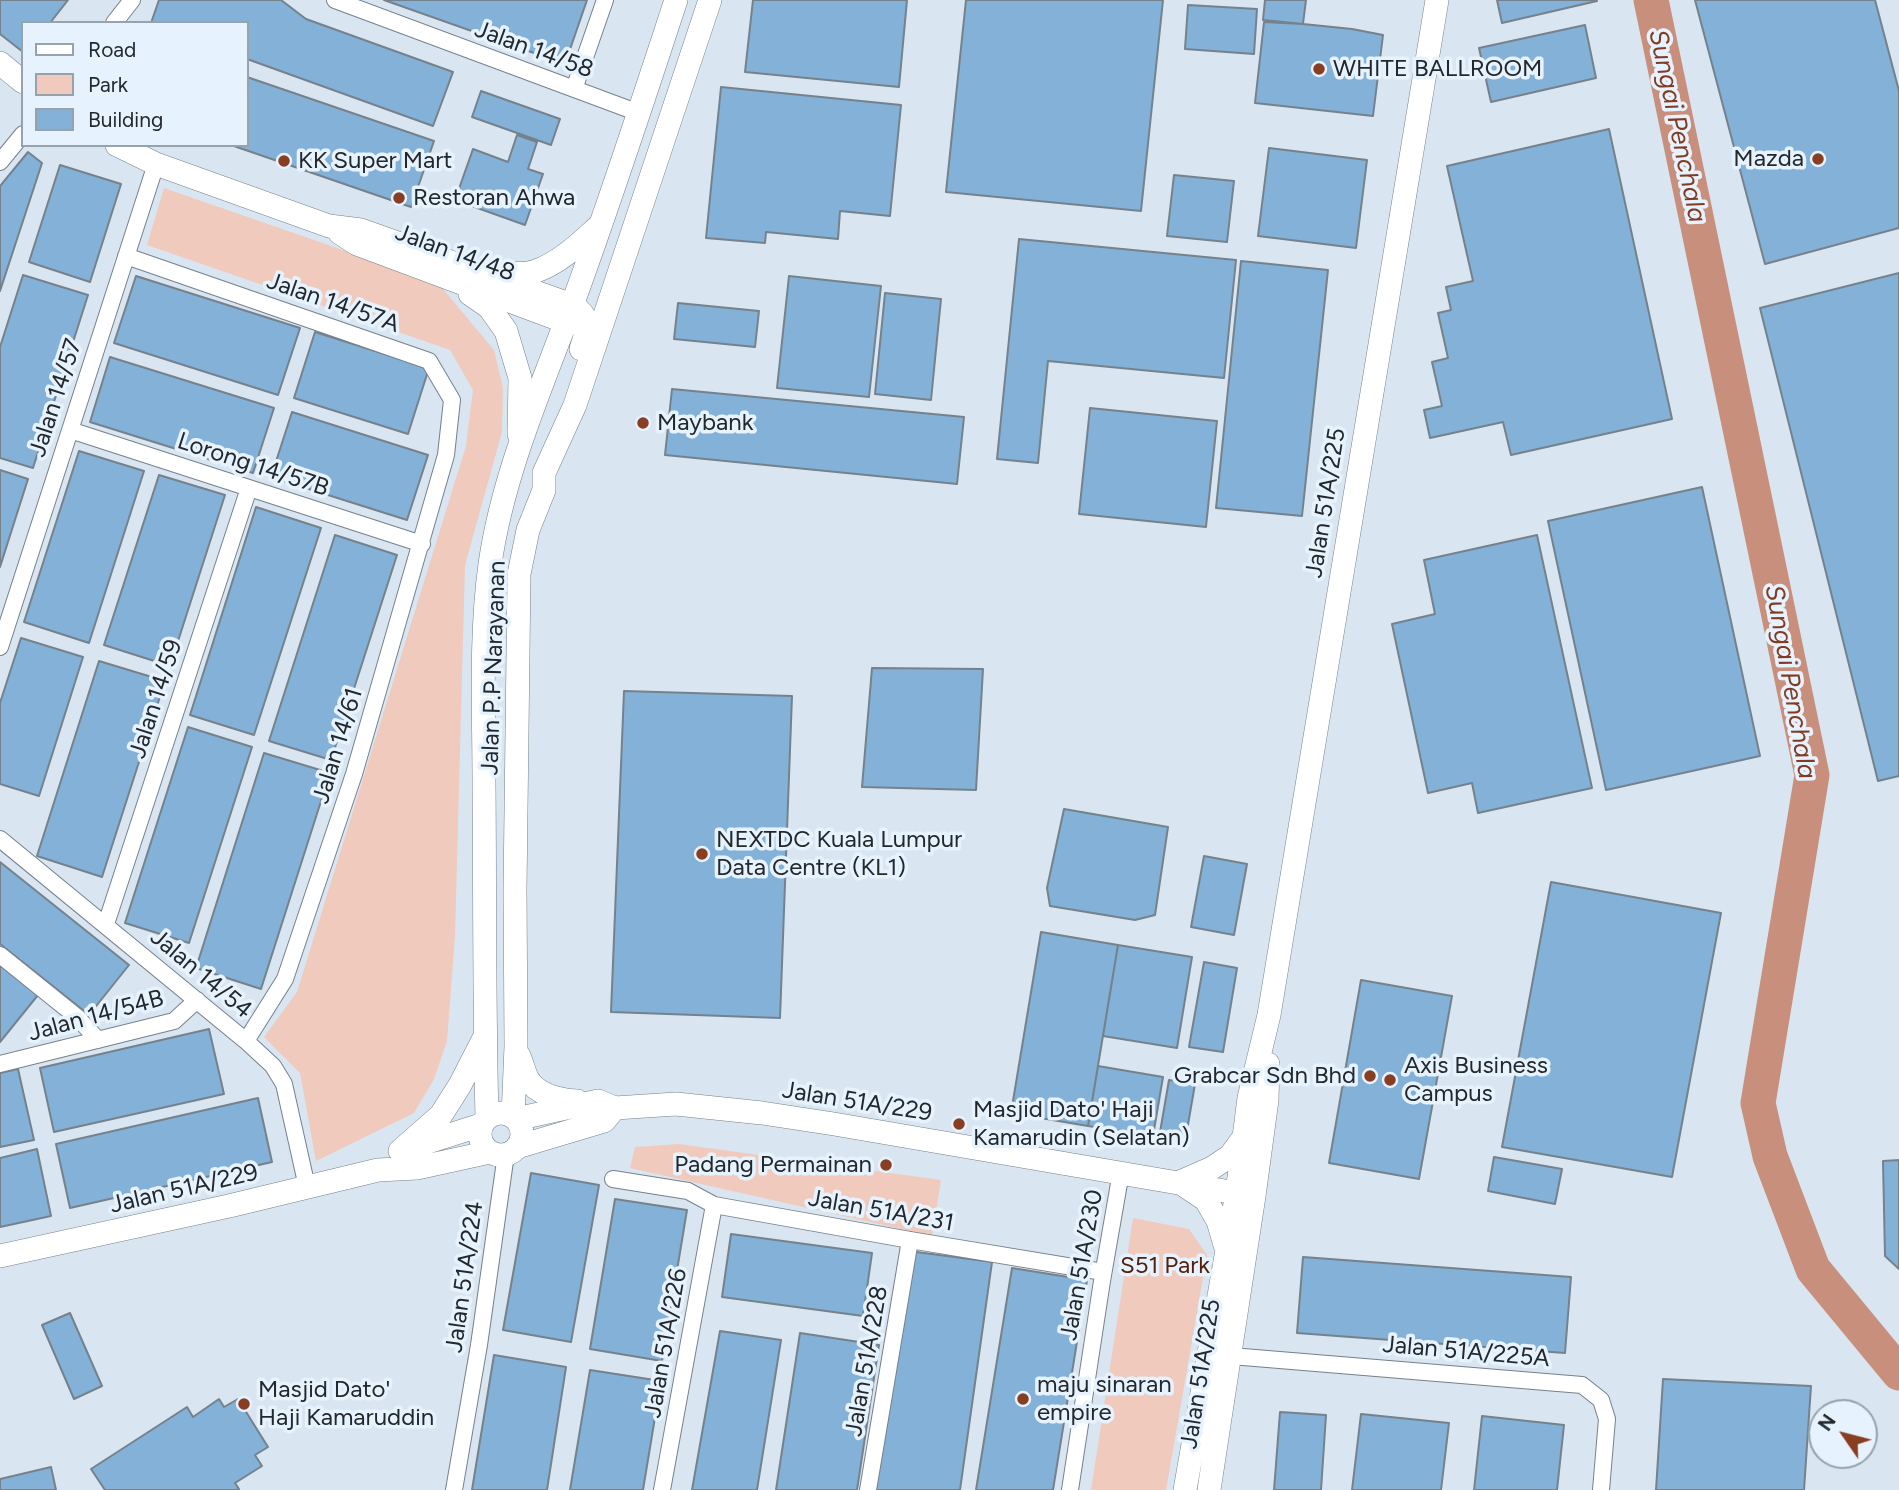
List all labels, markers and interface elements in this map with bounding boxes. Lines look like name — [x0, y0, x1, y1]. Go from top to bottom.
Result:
street label: Jalan 14/58 — [471, 15, 597, 85]
legend — [21, 21, 248, 147]
water label: Sungai Penchala — [1641, 27, 1713, 225]
text: Road — [88, 37, 136, 62]
place label: WHITE BALLROOM — [1333, 55, 1542, 83]
marker: WHITE BALLROOM — [1311, 61, 1327, 77]
text: Park — [88, 72, 128, 97]
text: Building — [88, 107, 163, 132]
place label: Mazda — [1733, 145, 1804, 173]
place label: KK Super Mart — [298, 147, 452, 175]
marker: Mazda — [1810, 151, 1826, 167]
marker: KK Super Mart — [276, 153, 292, 169]
place label: Restoran Ahwa — [413, 184, 575, 212]
marker: Restoran Ahwa — [391, 190, 407, 206]
street label: Jalan 14/48 — [391, 218, 519, 288]
street label: Jalan 14/57A — [263, 267, 403, 339]
street label: Jalan 14/57 — [23, 335, 89, 461]
place label: Maybank — [657, 409, 753, 437]
marker: Maybank — [635, 415, 651, 431]
street label: Jalan 51A/225 — [1300, 426, 1352, 580]
street label: Lorong 14/57B — [174, 427, 332, 503]
street label: Jalan P.P Narayanan — [476, 560, 512, 776]
water label: Sungai Penchala — [1758, 583, 1822, 781]
street label: Jalan 14/59 — [123, 636, 189, 762]
street label: Jalan 14/61 — [307, 685, 369, 807]
place label: NEXTDC Kuala Lumpur Data Centre (KL1) — [716, 826, 962, 882]
marker: NEXTDC Kuala Lumpur Data Centre (KL1) — [694, 846, 710, 862]
street label: Jalan 14/54 — [144, 923, 258, 1025]
street label: Jalan 14/54B — [25, 984, 167, 1048]
place label: Axis Business Campus — [1404, 1052, 1548, 1108]
place label: Grabcar Sdn Bhd — [1174, 1062, 1356, 1090]
marker: Grabcar Sdn Bhd — [1362, 1068, 1378, 1084]
marker: Axis Business Campus — [1382, 1072, 1398, 1088]
street label: Jalan 51A/229 — [780, 1076, 934, 1128]
place label: Masjid Dato' Haji Kamarudin (Selatan) — [973, 1096, 1190, 1152]
marker: Masjid Dato' Haji Kamarudin (Selatan) — [951, 1116, 967, 1132]
place label: Padang Permainan — [674, 1151, 872, 1179]
marker: Padang Permainan — [878, 1157, 894, 1173]
street label: Jalan 51A/229 — [107, 1158, 261, 1220]
street label: Jalan 51A/231 — [806, 1184, 956, 1238]
street label: Jalan 51A/230 — [1055, 1187, 1109, 1343]
street label: Jalan 51A/224 — [440, 1200, 490, 1354]
park label: S51 Park — [1120, 1252, 1210, 1280]
street label: Jalan 51A/226 — [639, 1266, 693, 1420]
street label: Jalan 51A/228 — [840, 1284, 894, 1438]
street label: Jalan 51A/225 — [1175, 1297, 1227, 1451]
street label: Jalan 51A/225A — [1381, 1330, 1551, 1374]
place label: maju sinaran empire — [1037, 1371, 1172, 1427]
place label: Masjid Dato' Haji Kamaruddin — [258, 1376, 434, 1432]
marker: maju sinaran empire — [1015, 1391, 1031, 1407]
marker: Masjid Dato' Haji Kamaruddin — [236, 1396, 252, 1412]
north arrow — [1808, 1399, 1878, 1469]
text: N — [1813, 1410, 1841, 1435]

